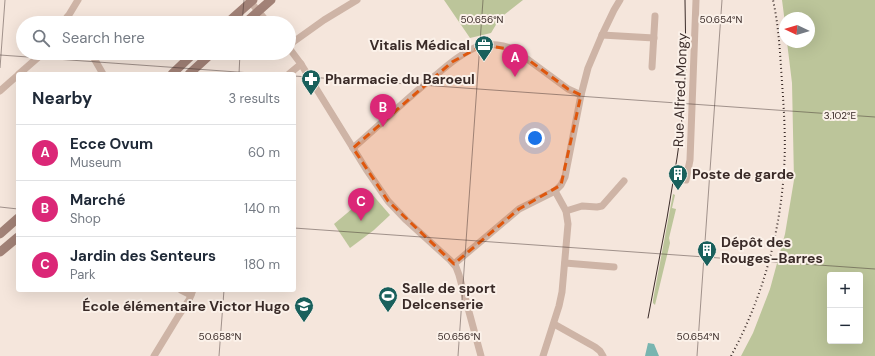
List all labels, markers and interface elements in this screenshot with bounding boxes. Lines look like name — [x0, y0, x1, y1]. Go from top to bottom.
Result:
north arrow — [779, 12, 815, 48]
text: 50.656°N — [460, 13, 504, 26]
text: 50.654°N — [700, 13, 742, 26]
search box — [16, 16, 296, 60]
icon: search — [30, 27, 52, 49]
text: Search here — [62, 28, 145, 48]
street label: Rue Alfred Mongy — [669, 32, 691, 147]
office icon: Vitalis Médical — [473, 34, 495, 62]
place label: Vitalis Médical — [369, 36, 470, 54]
pin: A — [502, 44, 528, 77]
pharmacy icon: Pharmacie du Baroeul — [300, 68, 322, 96]
place label: Pharmacie du Baroeul — [325, 70, 475, 88]
text: Nearby — [32, 87, 92, 109]
text: 3 results — [228, 90, 280, 107]
pin: B — [370, 94, 396, 127]
text: 3.102°E — [824, 109, 857, 122]
your location — [525, 128, 545, 148]
text: Ecce Ovum — [70, 134, 153, 154]
text: A — [40, 144, 50, 161]
text: 60 m — [248, 144, 280, 161]
text: Museum — [70, 154, 121, 171]
building icon: Poste de garde — [667, 163, 689, 191]
place label: Poste de garde — [692, 165, 794, 183]
pin: C — [348, 188, 374, 221]
text: Marché — [70, 190, 126, 210]
text: B — [41, 200, 49, 217]
text: 140 m — [244, 200, 280, 217]
text: Shop — [70, 210, 101, 227]
place label: Dépôt des Rouges-Barres — [721, 233, 823, 267]
building icon: Dépôt des Rouges-Barres — [696, 239, 718, 267]
text: Jardin des Senteurs — [70, 246, 216, 266]
text: C — [40, 256, 50, 273]
text: 180 m — [244, 256, 280, 273]
text: Park — [70, 266, 96, 283]
map controls — [827, 272, 863, 344]
button: + — [827, 272, 863, 308]
place label: Salle de sport Delcenserie — [402, 279, 496, 313]
sports icon: Salle de sport Delcenserie — [377, 285, 399, 313]
school or university icon: École élémentaire Victor Hugo — [293, 295, 315, 323]
place label: École élémentaire Victor Hugo — [82, 297, 290, 315]
button: − — [827, 308, 863, 344]
text: 50.658°N — [199, 330, 241, 343]
text: 50.656°N — [437, 330, 481, 343]
text: 50.654°N — [677, 330, 719, 343]

